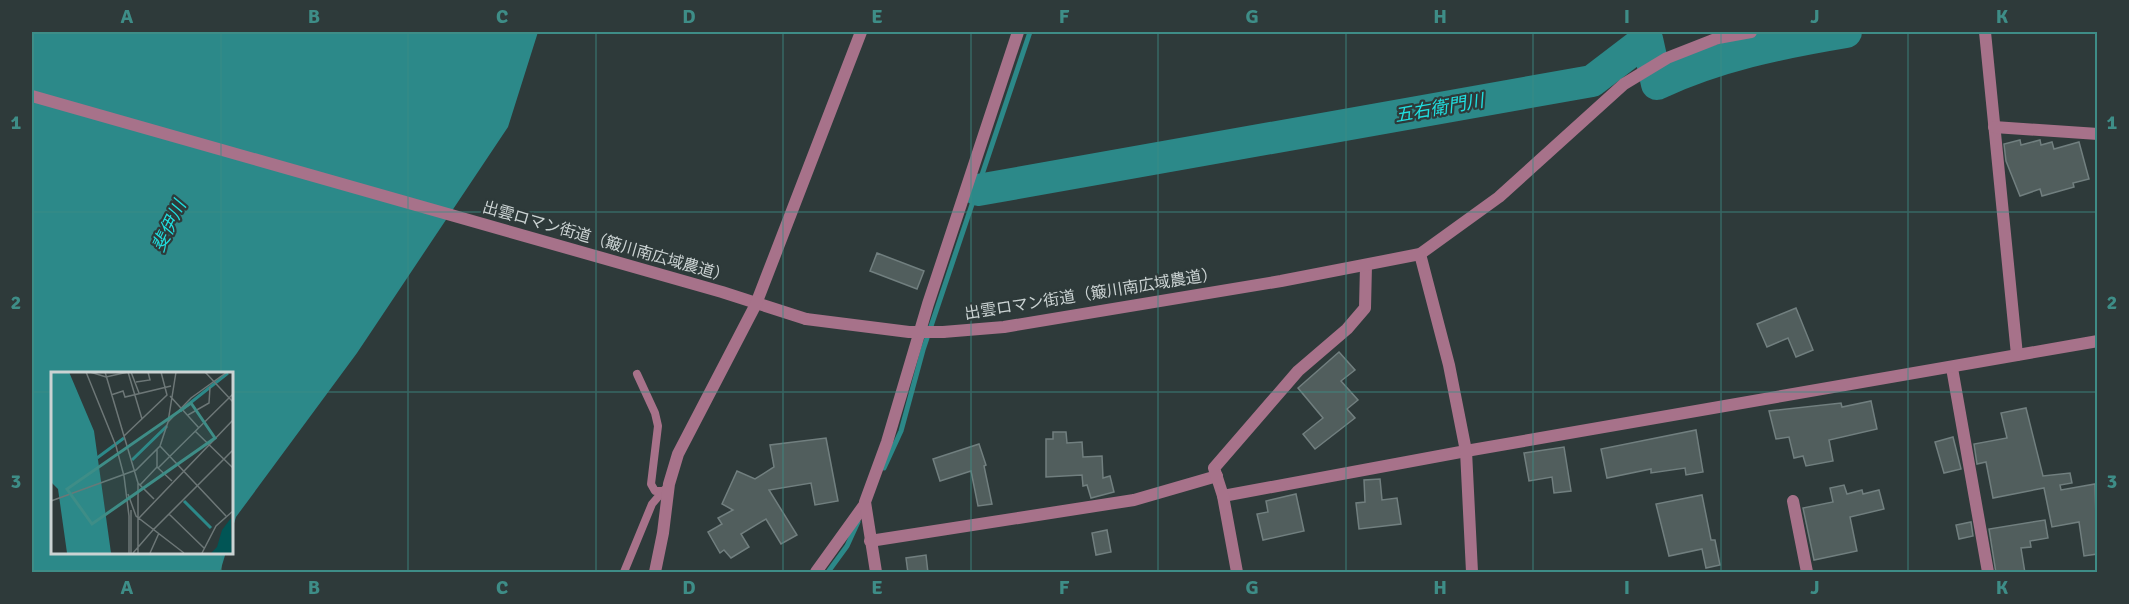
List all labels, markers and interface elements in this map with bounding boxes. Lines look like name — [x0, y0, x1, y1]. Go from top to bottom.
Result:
text: A — [121, 4, 134, 29]
text: B — [308, 4, 320, 29]
text: C — [496, 4, 508, 29]
text: D — [682, 4, 696, 29]
text: E — [871, 4, 883, 29]
text: F — [1059, 4, 1070, 29]
text: G — [1245, 4, 1259, 29]
text: H — [1433, 4, 1447, 29]
text: I — [1624, 4, 1630, 29]
text: J — [1810, 4, 1820, 29]
text: K — [1996, 4, 2009, 29]
water label: 五右衛門川 — [1393, 89, 1487, 127]
text: 1 — [11, 110, 22, 135]
text: 1 — [2107, 110, 2118, 135]
water label: 斐伊川 — [147, 195, 192, 255]
street label: 出雲ロマン街道（簸川南広域農道） — [480, 197, 732, 287]
street label: 出雲ロマン街道（簸川南広域農道） — [963, 264, 1219, 324]
text: 2 — [11, 290, 21, 315]
text: 2 — [2107, 290, 2117, 315]
inset map — [51, 372, 232, 553]
text: 3 — [11, 469, 21, 494]
text: 3 — [2107, 469, 2117, 494]
text: A — [121, 575, 134, 600]
text: B — [308, 575, 320, 600]
text: C — [496, 575, 508, 600]
text: D — [682, 575, 696, 600]
text: E — [871, 575, 883, 600]
text: F — [1059, 575, 1070, 600]
text: G — [1245, 575, 1259, 600]
text: H — [1433, 575, 1447, 600]
text: I — [1624, 575, 1630, 600]
text: J — [1810, 575, 1820, 600]
text: K — [1996, 575, 2009, 600]

